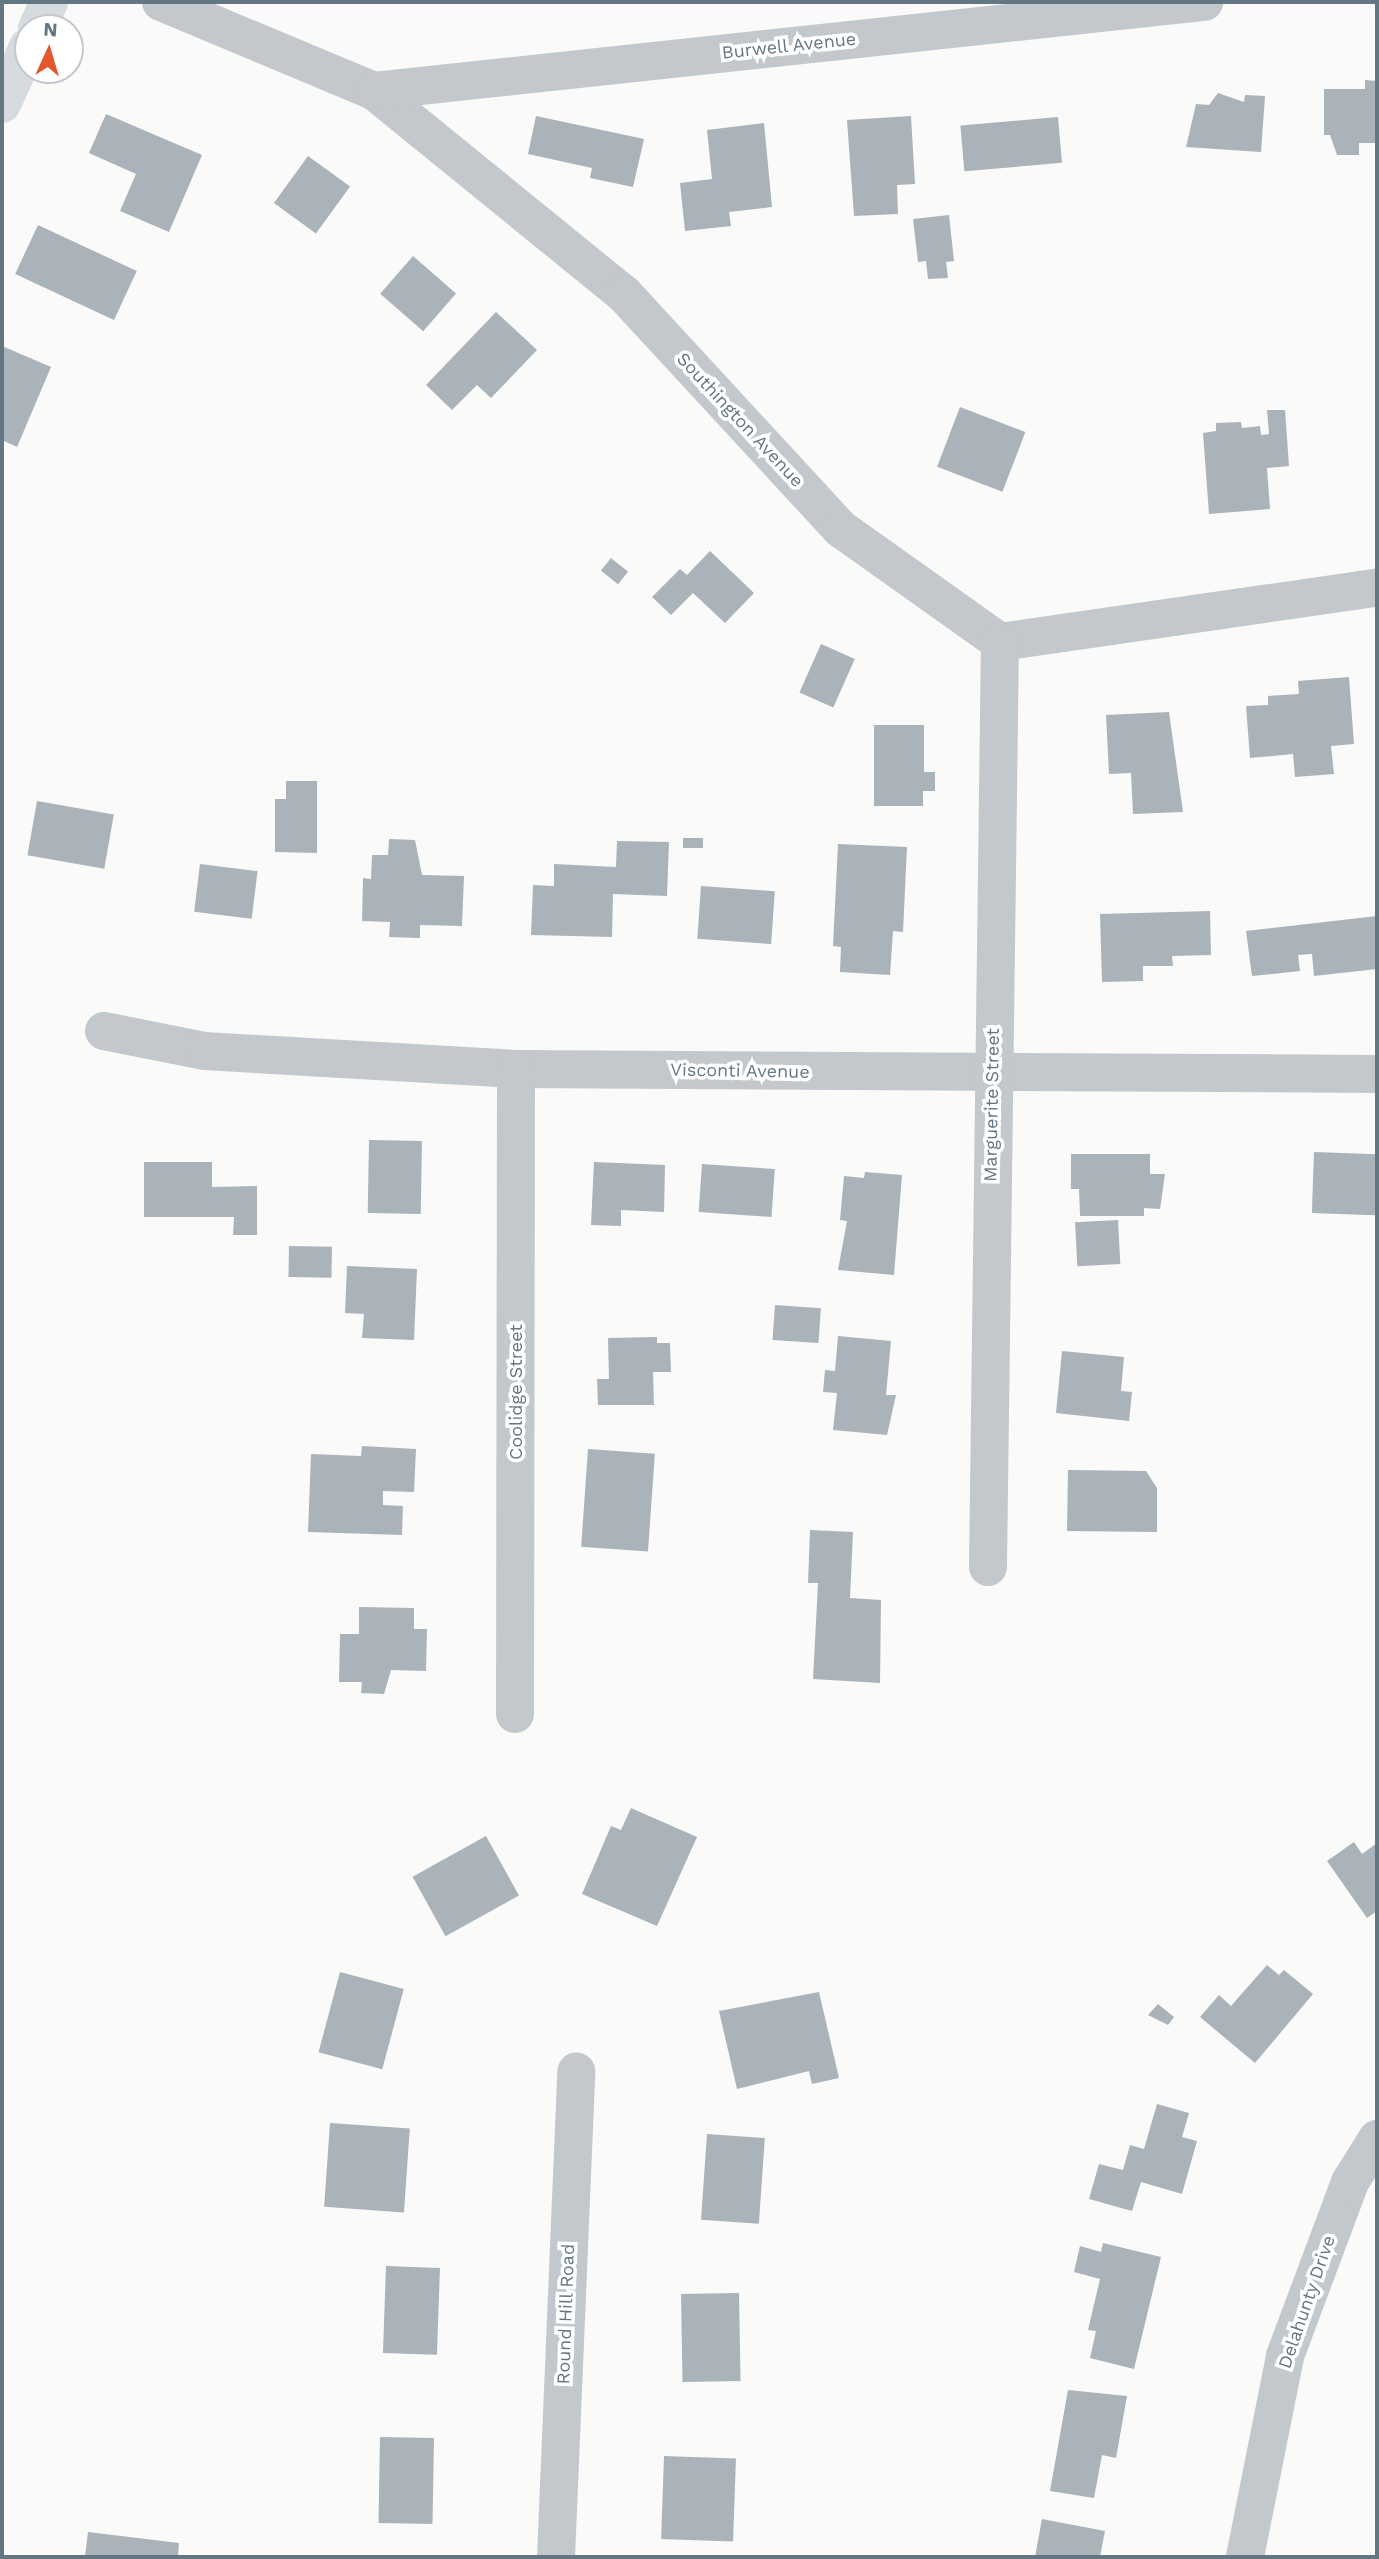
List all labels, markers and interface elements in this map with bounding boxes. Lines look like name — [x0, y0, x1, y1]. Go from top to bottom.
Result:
north arrow — [14, 14, 84, 84]
text: N — [43, 18, 58, 42]
street label: Burwell Avenue — [720, 28, 858, 64]
street label: Southington Avenue — [672, 348, 808, 492]
street label: Marguerite Street — [980, 1028, 1004, 1182]
street label: Visconti Avenue — [670, 1059, 810, 1083]
street label: Coolidge Street — [505, 1324, 527, 1460]
street label: Delahunty Drive — [1274, 2232, 1340, 2372]
street label: Round Hill Road — [553, 2243, 579, 2385]

